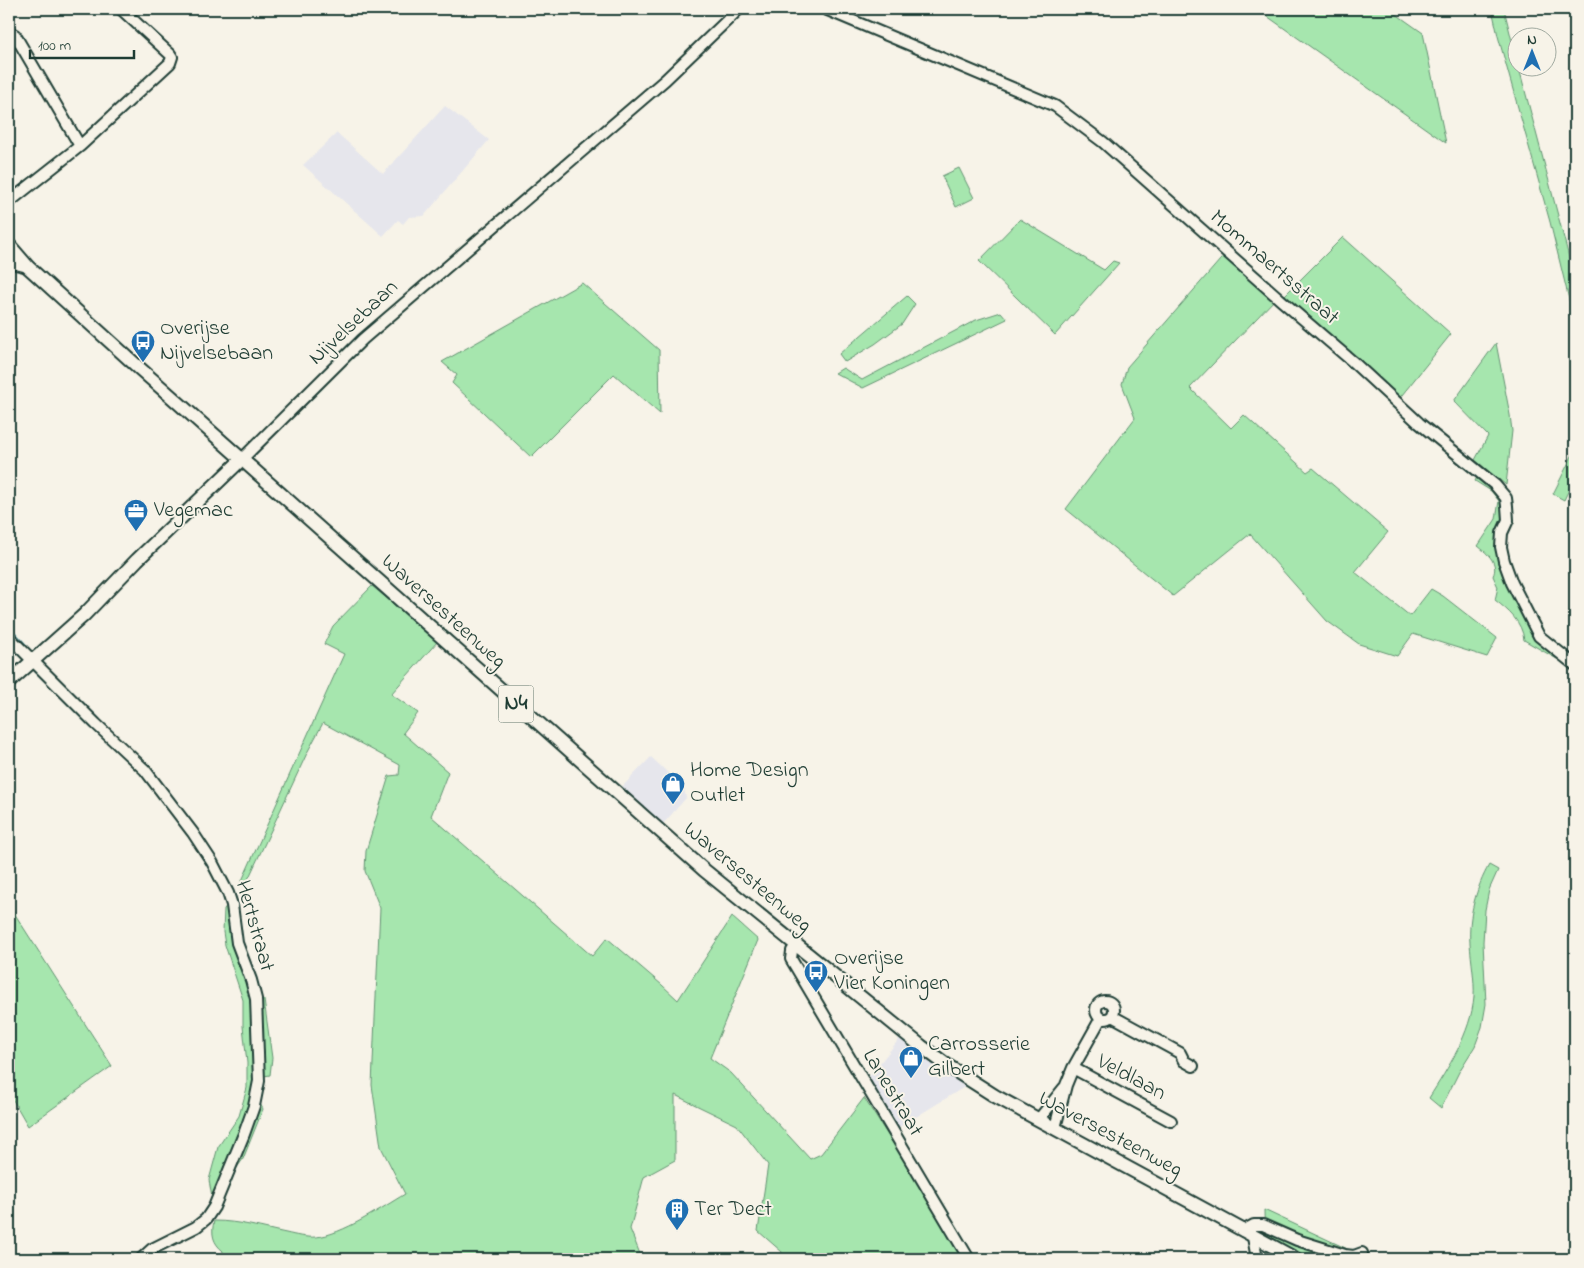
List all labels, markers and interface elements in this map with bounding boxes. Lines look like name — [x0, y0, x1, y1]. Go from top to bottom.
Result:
scale bar — [30, 28, 134, 60]
north arrow — [1506, 28, 1556, 78]
text: N — [1527, 30, 1537, 51]
text: 100 m — [38, 35, 71, 57]
street label: Mommaertsstraat — [1202, 203, 1346, 334]
street label: Nijvelsebaan — [302, 273, 406, 373]
place label: Overijse Nijvelsebaan — [160, 313, 273, 370]
bus stop icon: Overijse Nijvelsebaan — [130, 329, 156, 363]
place label: Vegemac — [153, 495, 233, 528]
office icon: Vegemac — [123, 498, 149, 532]
street label: Waversesteenweg — [372, 547, 513, 678]
road number: N4 — [498, 686, 534, 722]
place label: Home Design Outlet — [690, 755, 809, 812]
shop icon: Home Design Outlet — [660, 771, 686, 805]
street label: Waversesteenweg — [675, 815, 818, 942]
street label: Hertstraat — [226, 877, 282, 976]
place label: Overijse Vier Koningen — [833, 943, 950, 1001]
bus stop icon: Overijse Vier Koningen — [803, 959, 829, 993]
place label: Carrosserie Gilbert — [928, 1029, 1030, 1086]
street label: Lanestraat — [853, 1043, 931, 1143]
shop icon: Carrosserie Gilbert — [898, 1045, 924, 1079]
street label: Veldlaan — [1090, 1046, 1171, 1110]
street label: Waversesteenweg — [1032, 1084, 1188, 1187]
place label: Ter Dect — [694, 1194, 773, 1226]
building icon: Ter Dect — [664, 1197, 690, 1231]

